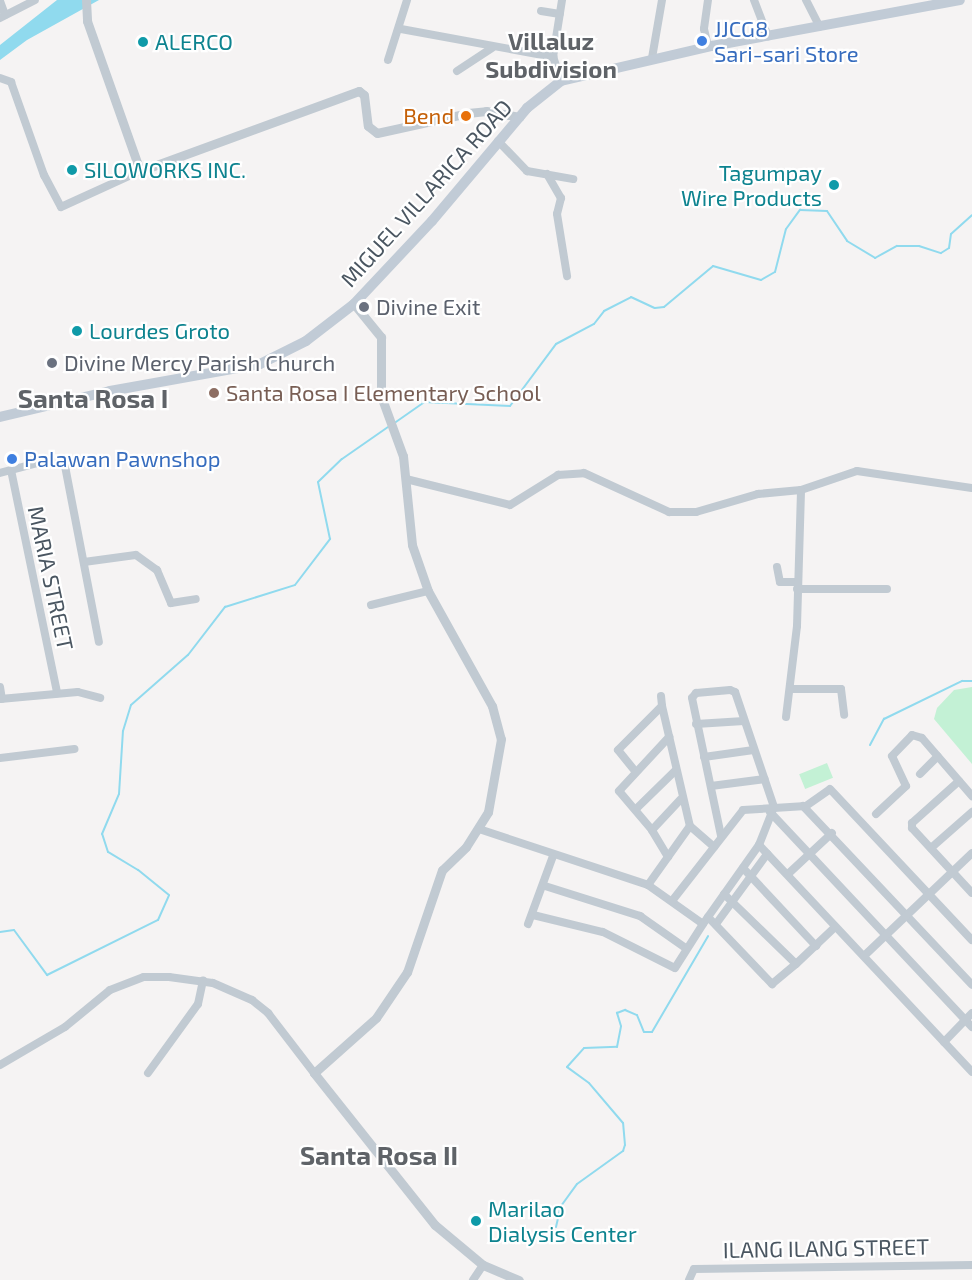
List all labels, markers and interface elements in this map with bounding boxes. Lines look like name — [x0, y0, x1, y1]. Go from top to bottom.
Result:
place label: JJCG8 Sari-sari Store — [714, 15, 858, 66]
district label: Villaluz Subdivision — [485, 27, 617, 83]
place label: ALERCO — [155, 29, 233, 55]
marker: JJCG8 Sari-sari Store — [695, 34, 709, 48]
marker: ALERCO — [136, 35, 150, 49]
street label: MIGUEL VILLARICA ROAD — [334, 93, 518, 293]
place label: Bend — [403, 103, 454, 129]
marker: Bend — [459, 109, 473, 123]
place label: SILOWORKS INC. — [84, 157, 246, 183]
place label: Tagumpay Wire Products — [681, 159, 822, 210]
marker: SILOWORKS INC. — [65, 163, 79, 177]
marker: Tagumpay Wire Products — [827, 178, 841, 192]
place label: Divine Exit — [376, 294, 480, 320]
marker: Divine Exit — [357, 300, 371, 314]
place label: Lourdes Groto — [89, 318, 230, 344]
marker: Lourdes Groto — [70, 324, 84, 338]
place label: Divine Mercy Parish Church — [64, 350, 336, 376]
marker: Divine Mercy Parish Church — [45, 356, 59, 370]
place label: Santa Rosa I Elementary School — [226, 380, 541, 406]
district label: Santa Rosa I — [18, 382, 168, 414]
marker: Santa Rosa I Elementary School — [207, 386, 221, 400]
place label: Palawan Pawnshop — [24, 446, 221, 472]
marker: Palawan Pawnshop — [5, 452, 19, 466]
street label: MARIA STREET — [23, 503, 79, 653]
district label: Santa Rosa II — [300, 1139, 458, 1171]
place label: Marilao Dialysis Center — [488, 1195, 637, 1246]
marker: Marilao Dialysis Center — [469, 1214, 483, 1228]
street label: ILANG ILANG STREET — [723, 1233, 929, 1263]

